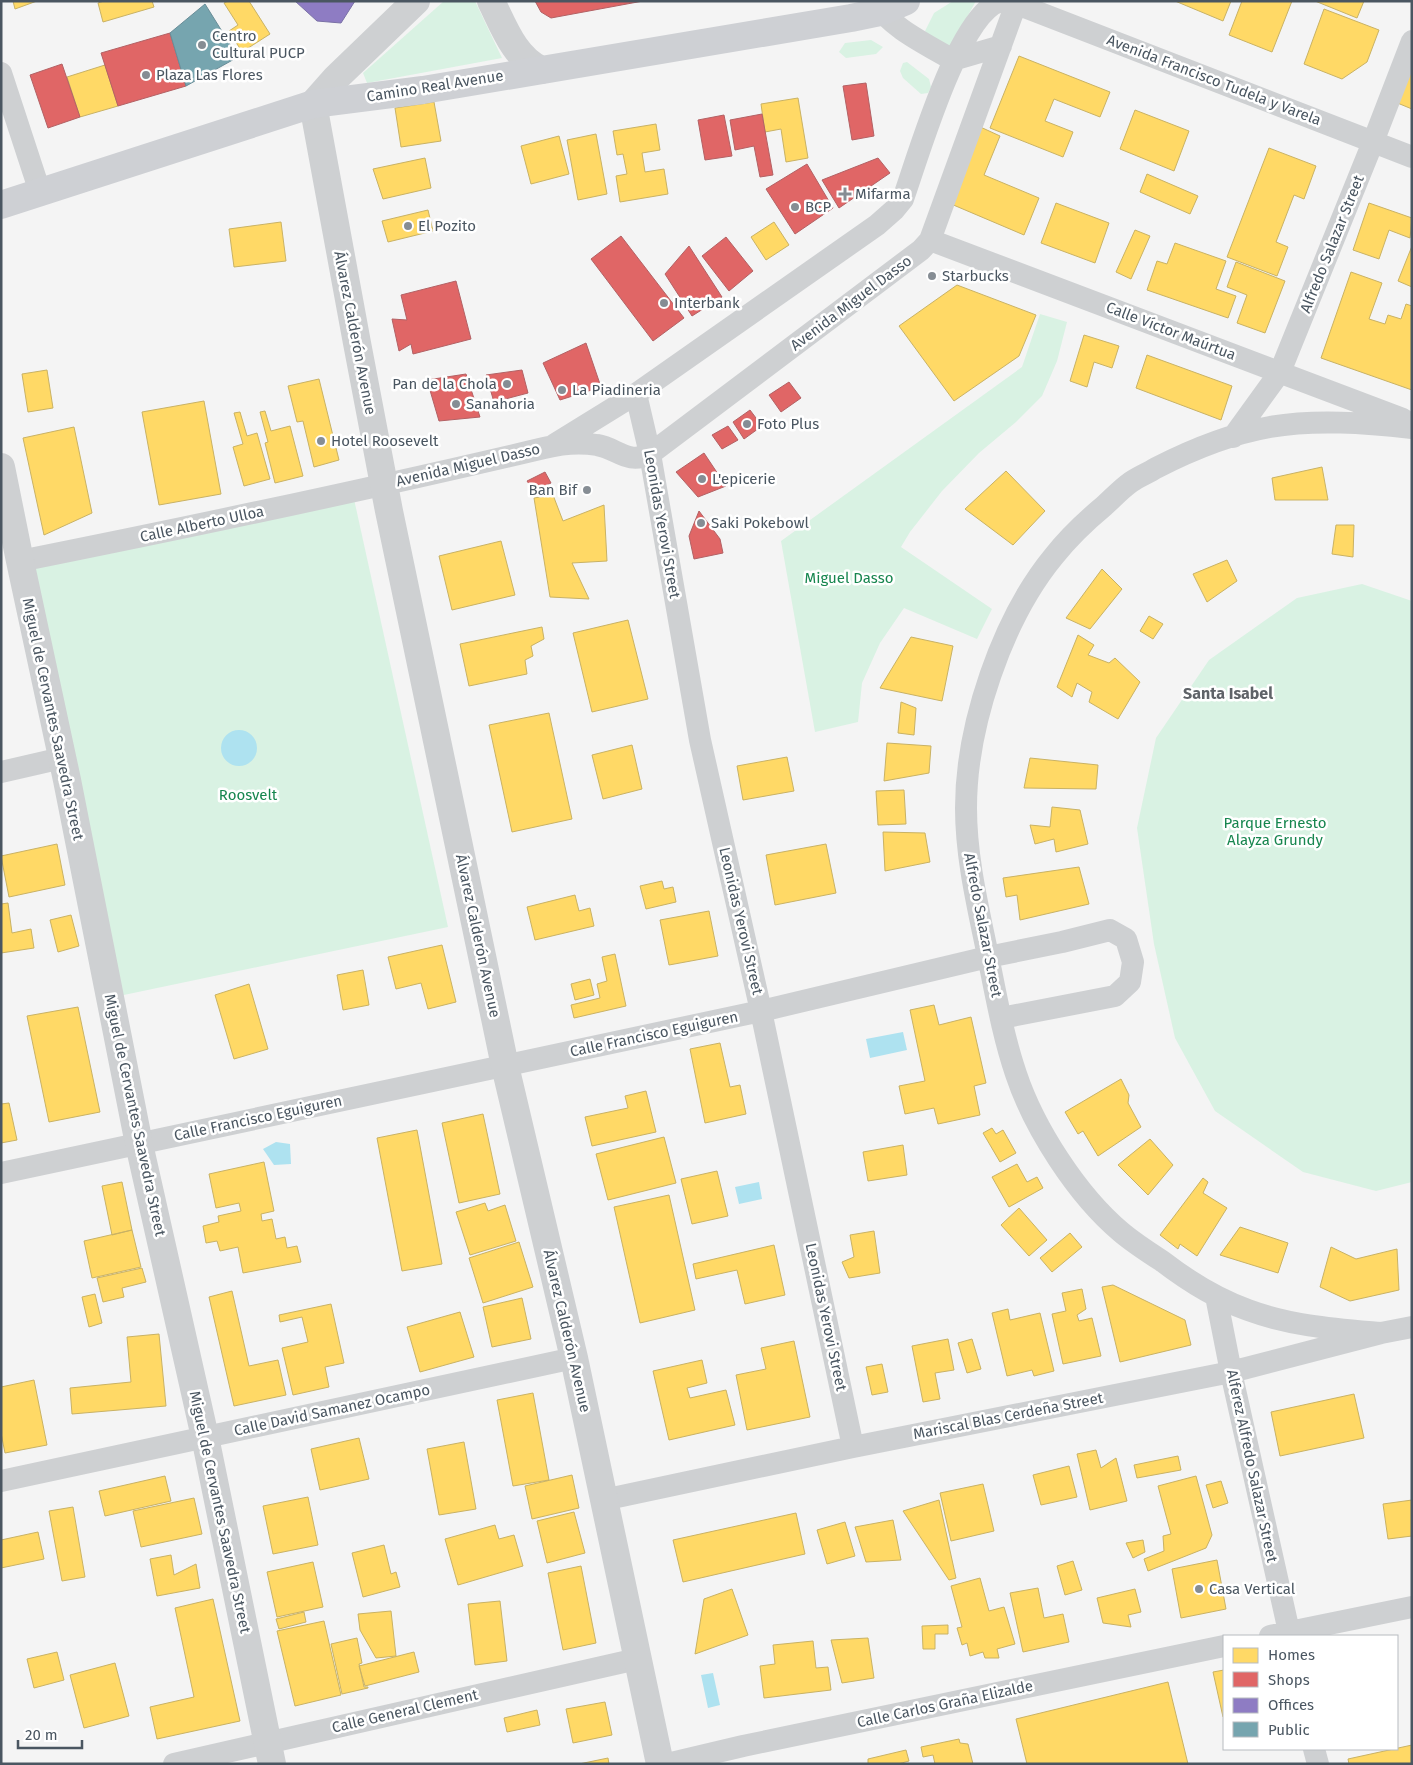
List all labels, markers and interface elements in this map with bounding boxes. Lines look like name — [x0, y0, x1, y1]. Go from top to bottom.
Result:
place label: Centro Cultural PUCP — [212, 27, 305, 62]
street label: Avenida Francisco Tudela y Varela — [1104, 31, 1324, 129]
marker: Centro Cultural PUCP — [196, 39, 208, 51]
place label: Plaza Las Flores — [156, 66, 263, 84]
street label: Camino Real Avenue — [365, 66, 505, 106]
marker: Plaza Las Flores — [140, 69, 152, 81]
street label: Alfredo Salazar Street — [1296, 172, 1368, 315]
place label: Mifarma — [855, 185, 911, 203]
marker: Mifarma — [839, 188, 851, 200]
place label: BCP — [805, 198, 832, 216]
marker: BCP — [789, 201, 801, 213]
place label: El Pozito — [418, 217, 476, 235]
marker: El Pozito — [402, 220, 414, 232]
street label: Álvarez Calderón Avenue — [330, 250, 380, 416]
street label: Avenida Miguel Dasso — [787, 252, 915, 354]
place label: Starbucks — [942, 267, 1009, 285]
marker: Starbucks — [926, 270, 938, 282]
place label: Interbank — [674, 294, 740, 312]
marker: Interbank — [658, 297, 670, 309]
street label: Calle Víctor Maúrtua — [1104, 298, 1238, 364]
place label: Pan de la Chola — [392, 375, 497, 393]
marker: Pan de la Chola — [501, 378, 513, 390]
place label: La Piadineria — [572, 381, 661, 399]
marker: La Piadineria — [556, 384, 568, 396]
place label: Sanahoria — [466, 395, 535, 413]
marker: Sanahoria — [450, 398, 462, 410]
place label: Foto Plus — [757, 415, 819, 433]
marker: Foto Plus — [741, 418, 753, 430]
place label: Hotel Roosevelt — [331, 432, 439, 450]
marker: Hotel Roosevelt — [315, 435, 327, 447]
street label: Avenida Miguel Dasso — [394, 440, 542, 490]
street label: Leonidas Yerovi Street — [640, 448, 684, 600]
place label: L'epicerie — [712, 470, 776, 488]
marker: L'epicerie — [696, 473, 708, 485]
place label: Ban Bif — [529, 481, 578, 499]
marker: Ban Bif — [581, 484, 593, 496]
street label: Calle Alberto Ulloa — [138, 502, 266, 546]
place label: Saki Pokebowl — [711, 514, 809, 532]
marker: Saki Pokebowl — [695, 517, 707, 529]
park label: Miguel Dasso — [805, 569, 893, 587]
street label: Miguel de Cervantes Saavedra Street — [18, 596, 88, 842]
district label: Santa Isabel — [1183, 684, 1273, 703]
park label: Roosvelt — [219, 786, 278, 804]
park label: Parque Ernesto Alayza Grundy — [1224, 814, 1326, 849]
street label: Leonidas Yerovi Street — [715, 845, 767, 997]
street label: Alfredo Salazar Street — [960, 851, 1006, 999]
street label: Álvarez Calderón Avenue — [452, 853, 504, 1019]
street label: Miguel de Cervantes Saavedra Street — [100, 992, 170, 1238]
street label: Calle Francisco Eguiguren — [568, 1007, 740, 1061]
street label: Calle Francisco Eguiguren — [172, 1091, 344, 1145]
street label: Leonidas Yerovi Street — [802, 1241, 851, 1393]
street label: Álvarez Calderón Avenue — [540, 1248, 594, 1414]
street label: Alferez Alfredo Salazar Street — [1223, 1368, 1281, 1565]
street label: Calle David Samanez Ocampo — [232, 1380, 432, 1440]
street label: Miguel de Cervantes Saavedra Street — [185, 1389, 255, 1635]
street label: Mariscal Blas Cerdeña Street — [912, 1389, 1105, 1443]
place label: Casa Vertical — [1209, 1580, 1296, 1598]
marker: Casa Vertical — [1193, 1583, 1205, 1595]
legend — [1223, 1635, 1398, 1750]
text: Homes — [1268, 1646, 1315, 1664]
text: Shops — [1268, 1671, 1310, 1689]
street label: Calle Carlos Graña Elizalde — [855, 1677, 1035, 1731]
street label: Calle General Clement — [330, 1685, 480, 1737]
text: Offices — [1268, 1696, 1314, 1714]
scale bar — [18, 1718, 81, 1750]
text: Public — [1268, 1721, 1310, 1739]
text: 20 m — [25, 1726, 58, 1744]

